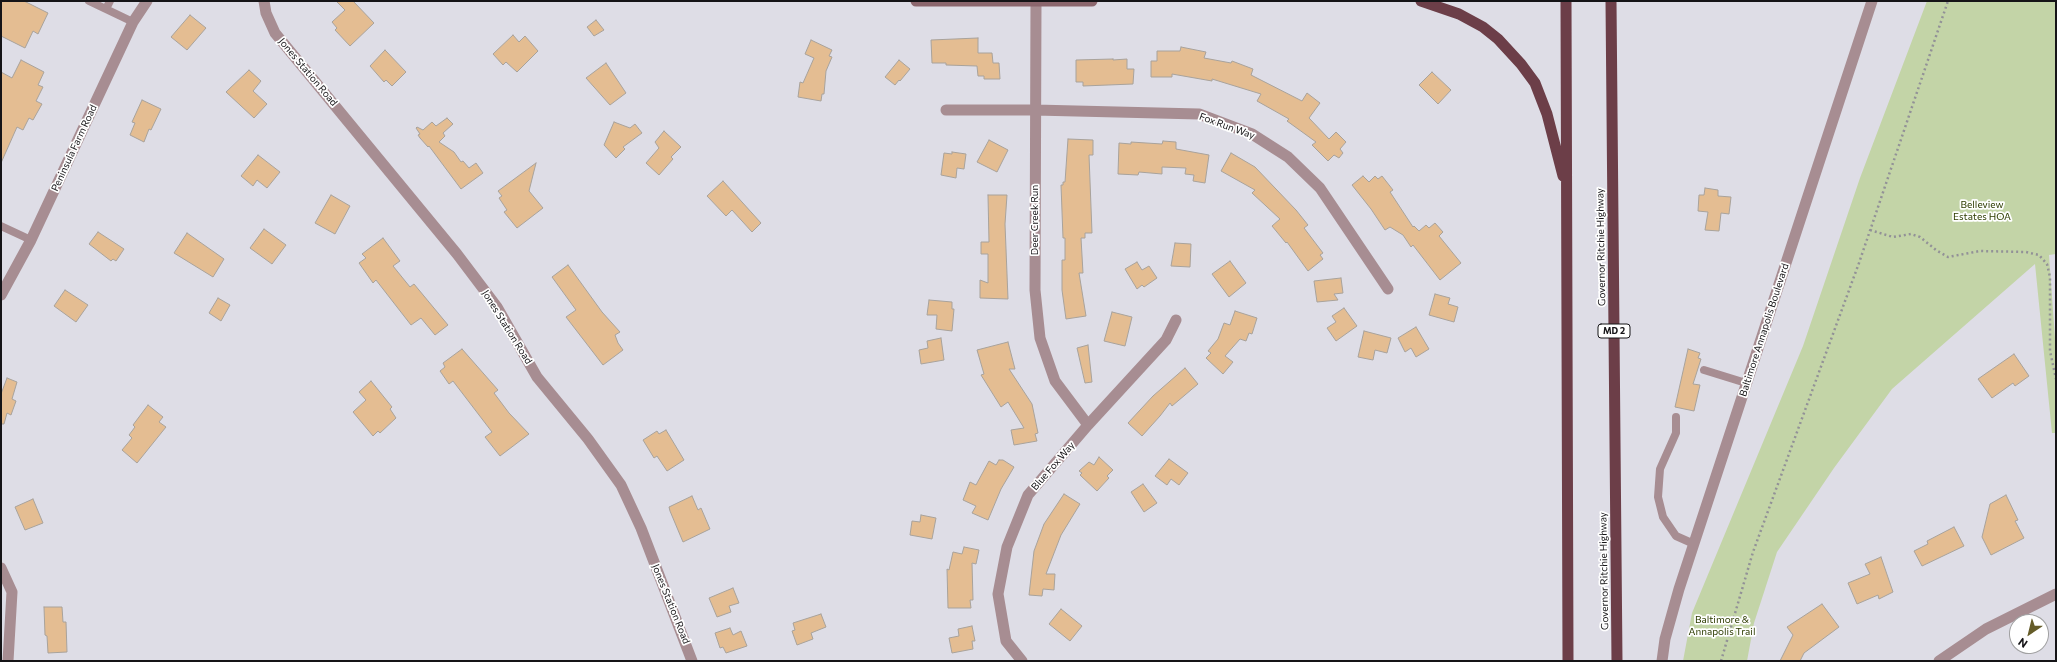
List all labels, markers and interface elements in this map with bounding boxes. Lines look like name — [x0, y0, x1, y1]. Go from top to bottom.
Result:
street label: Jones Station Road — [276, 36, 340, 108]
street label: Peninsula Farm Road — [49, 103, 99, 193]
street label: Fox Run Way — [1198, 110, 1256, 142]
street label: Deer Creek Run — [1029, 185, 1041, 255]
street label: Governor Ritchie Highway — [1594, 188, 1608, 306]
park label: Belleview Estates HOA — [1953, 199, 2011, 222]
street label: Baltimore Annapolis Boulevard — [1737, 262, 1791, 398]
street label: Jones Station Road — [479, 288, 535, 366]
road number: MD 2 — [1598, 324, 1630, 338]
street label: Blue Fox Way — [1029, 439, 1077, 493]
street label: Governor Ritchie Highway — [1597, 512, 1611, 630]
street label: Jones Station Road — [649, 562, 693, 646]
park label: Baltimore & Annapolis Trail — [1689, 614, 1755, 638]
north arrow — [2009, 614, 2049, 654]
text: N — [2015, 636, 2030, 651]

